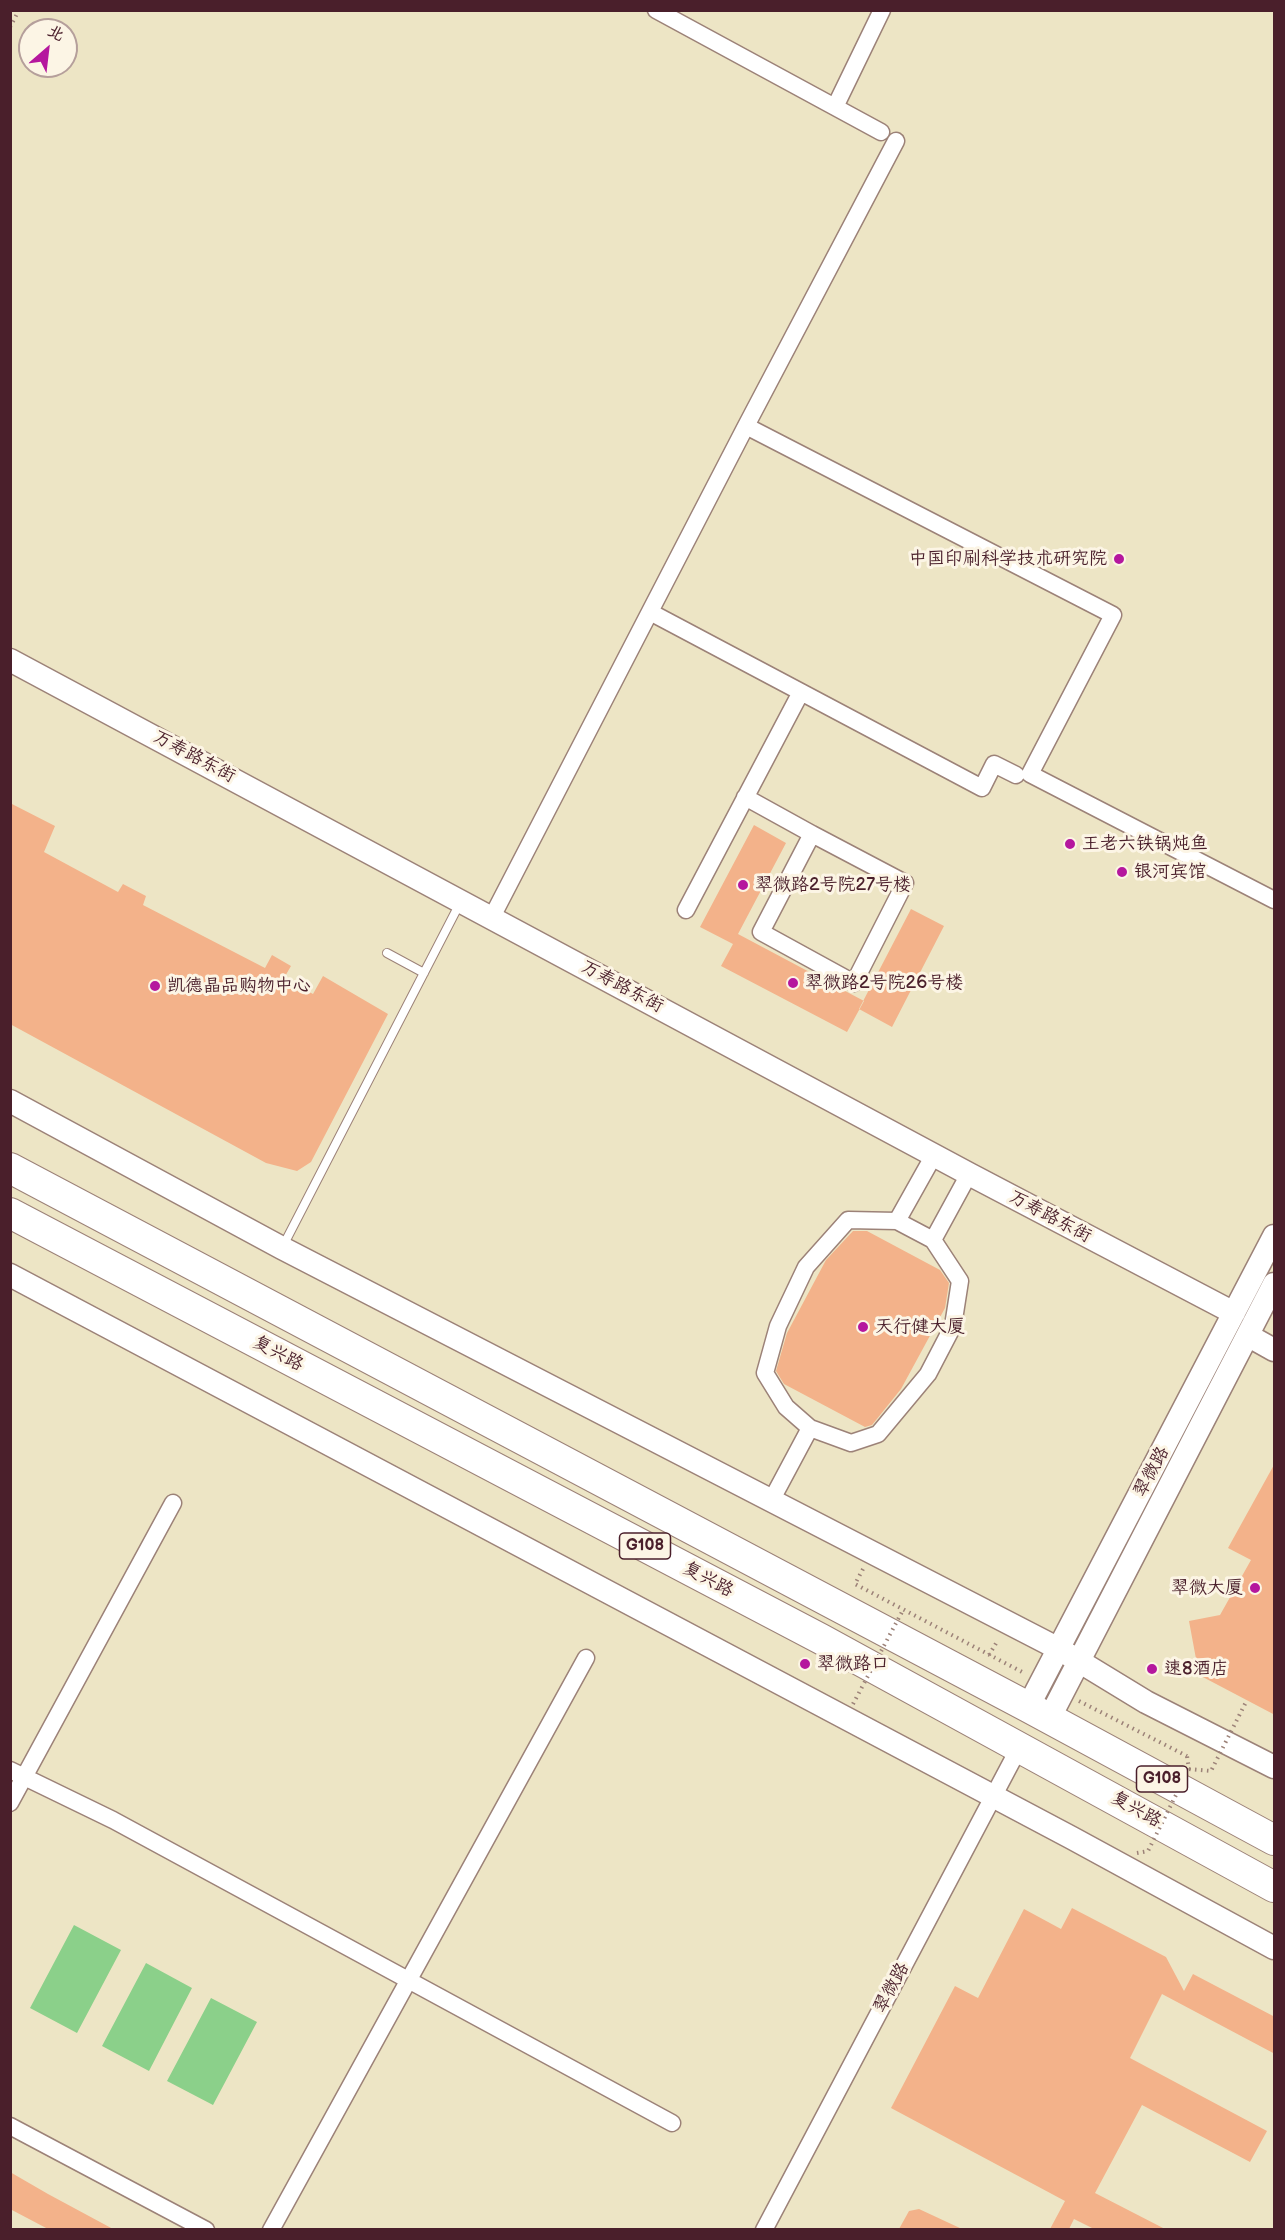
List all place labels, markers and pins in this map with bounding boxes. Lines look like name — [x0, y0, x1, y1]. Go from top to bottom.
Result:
place label: 中国印刷科学技术研究院 — [909, 548, 1107, 570]
marker: 中国印刷科学技术研究院 — [1112, 552, 1126, 566]
place label: 王老六铁锅炖鱼 — [1082, 833, 1208, 855]
marker: 王老六铁锅炖鱼 — [1063, 837, 1077, 851]
place label: 银河宾馆 — [1134, 861, 1206, 883]
marker: 银河宾馆 — [1115, 865, 1129, 879]
place label: 翠微路2号院27号楼 — [755, 874, 911, 896]
marker: 翠微路2号院27号楼 — [736, 878, 750, 892]
place label: 翠微路2号院26号楼 — [805, 972, 963, 994]
place label: 凯德晶品购物中心 — [167, 975, 311, 997]
marker: 翠微路2号院26号楼 — [786, 976, 800, 990]
marker: 凯德晶品购物中心 — [148, 979, 162, 993]
place label: 天行健大厦 — [875, 1316, 965, 1338]
marker: 天行健大厦 — [856, 1320, 870, 1334]
place label: 翠微大厦 — [1171, 1577, 1243, 1599]
marker: 翠微大厦 — [1248, 1581, 1262, 1595]
place label: 翠微路口 — [817, 1653, 889, 1675]
marker: 翠微路口 — [798, 1657, 812, 1671]
place label: 速8酒店 — [1164, 1658, 1228, 1680]
marker: 速8酒店 — [1145, 1662, 1159, 1676]

